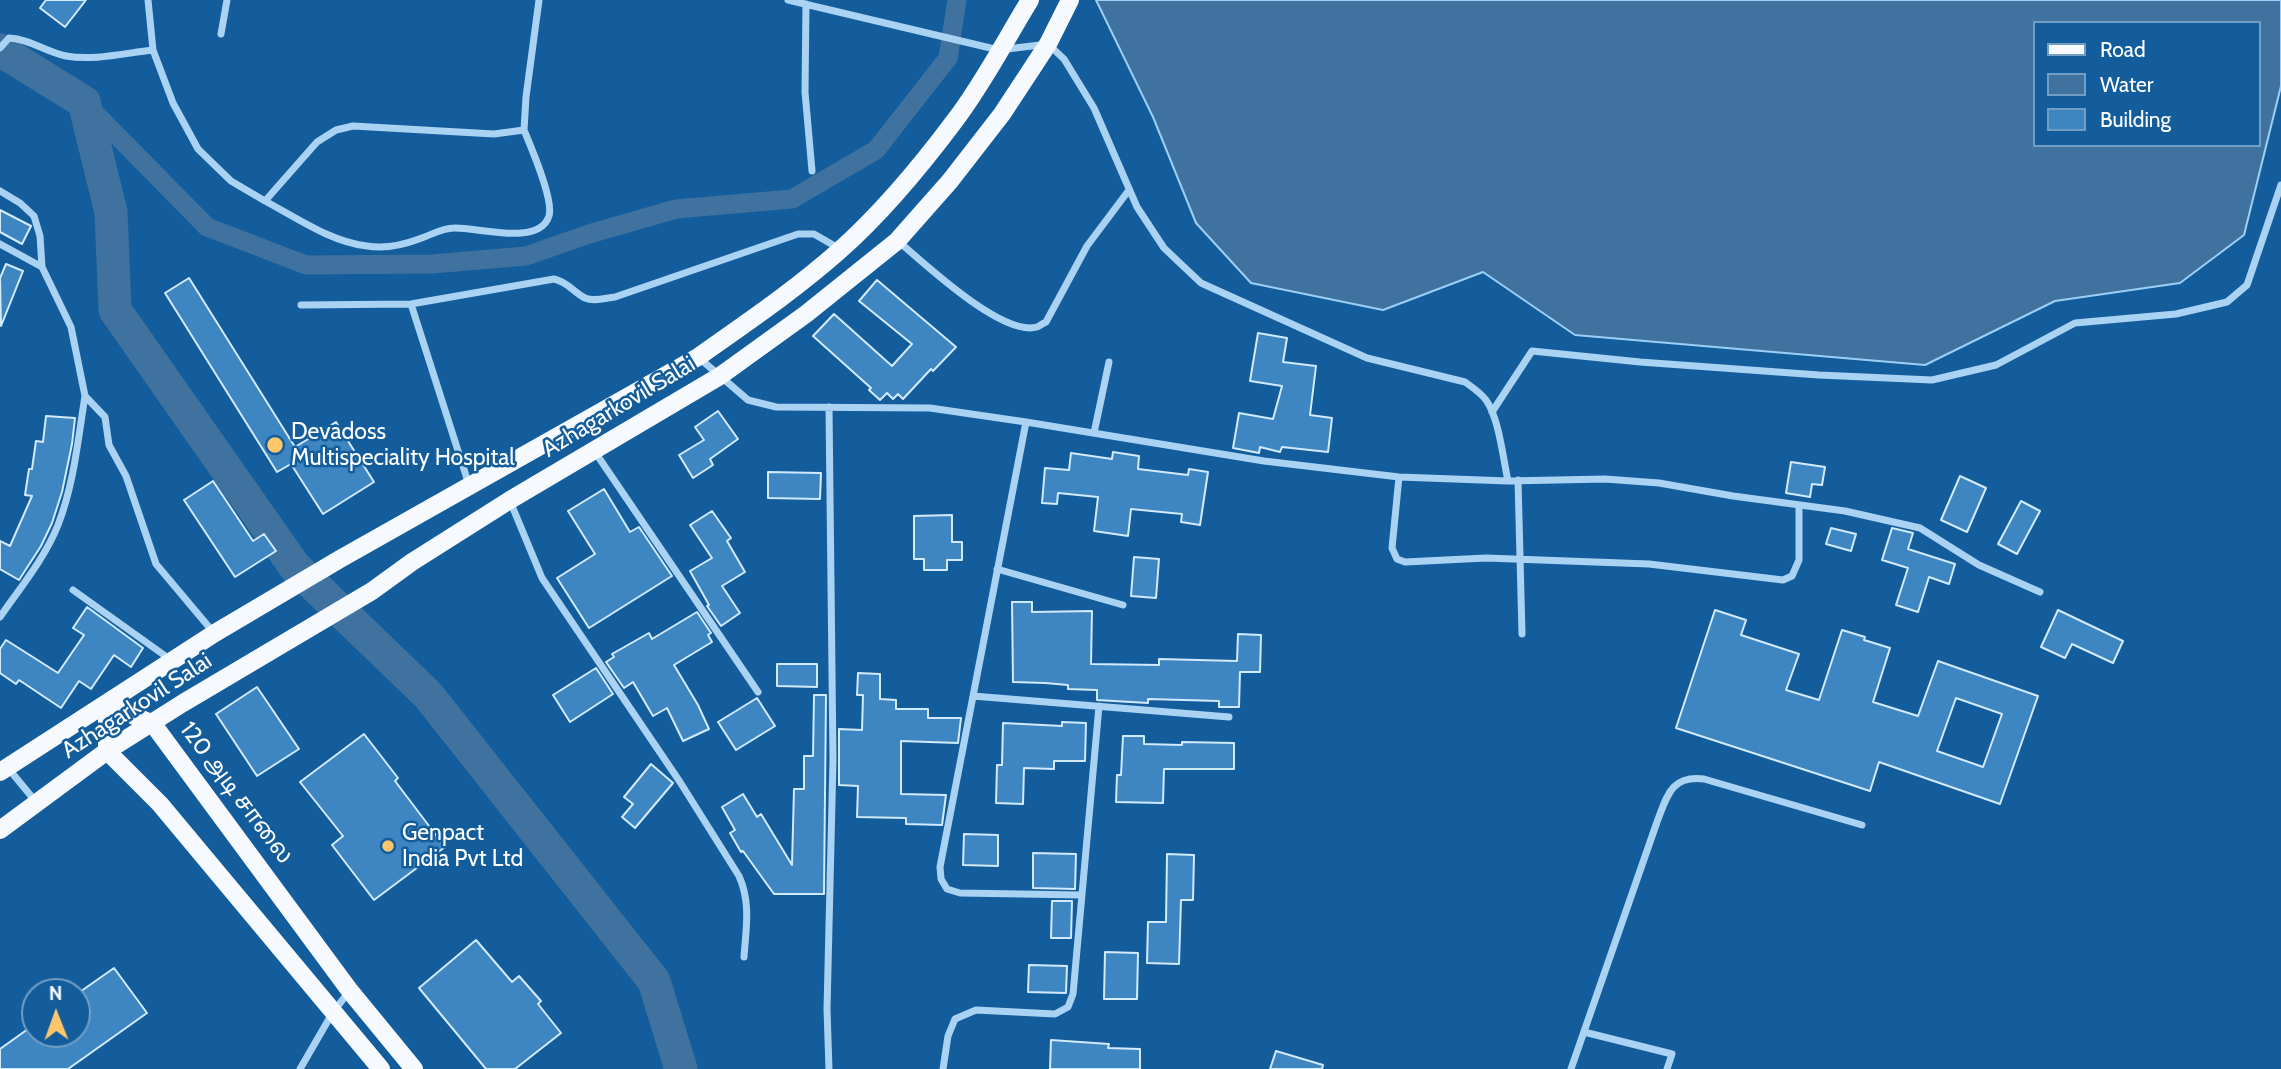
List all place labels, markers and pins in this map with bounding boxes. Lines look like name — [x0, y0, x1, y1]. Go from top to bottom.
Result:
place label: Devadoss Multispeciality Hospital — [291, 418, 515, 472]
marker: Devadoss Multispeciality Hospital — [265, 435, 285, 455]
place label: Genpact India Pvt Ltd — [402, 819, 523, 873]
marker: Genpact India Pvt Ltd — [380, 838, 396, 854]

